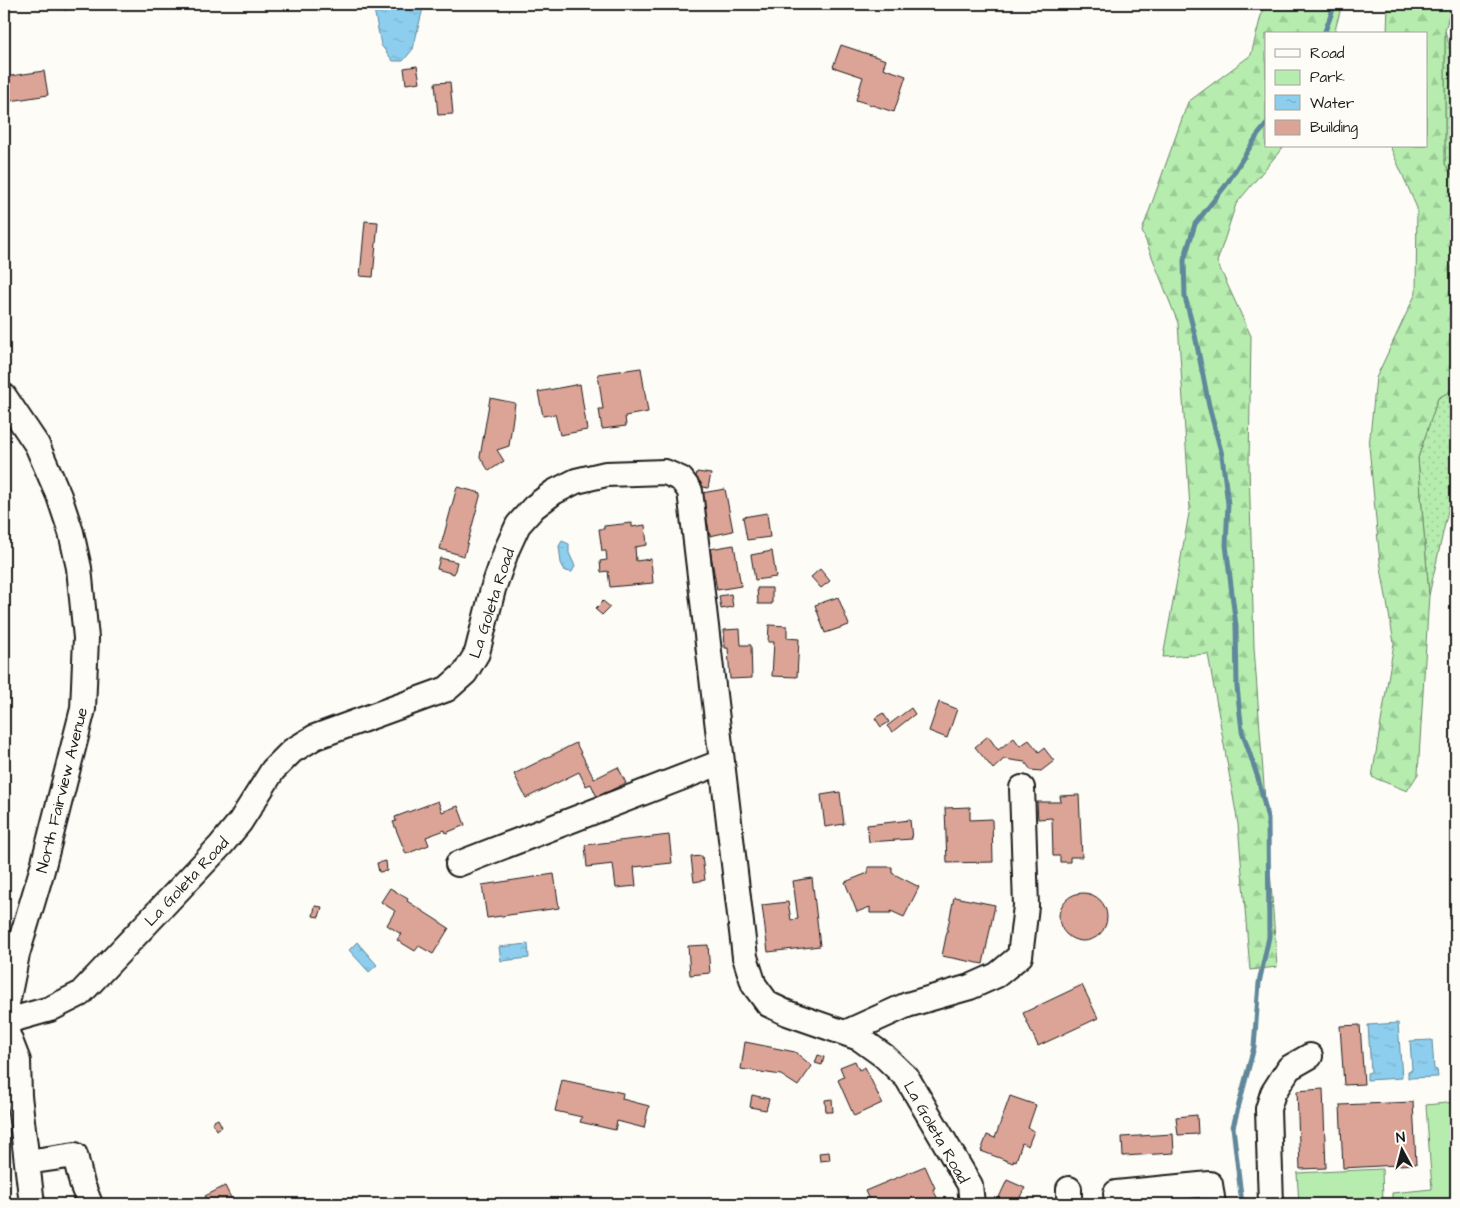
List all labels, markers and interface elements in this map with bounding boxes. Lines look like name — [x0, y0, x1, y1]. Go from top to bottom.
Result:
legend — [1265, 32, 1428, 148]
text: Road — [1310, 43, 1345, 64]
text: Park — [1310, 67, 1345, 88]
text: Water — [1310, 93, 1354, 114]
text: Building — [1310, 117, 1358, 139]
street label: La Goleta Road — [464, 545, 520, 661]
street label: North Fairview Avenue — [31, 705, 93, 875]
street label: La Goleta Road — [140, 832, 234, 931]
street label: La Goleta Road — [898, 1077, 974, 1188]
north arrow — [1378, 1126, 1428, 1176]
text: N — [1395, 1128, 1406, 1149]

